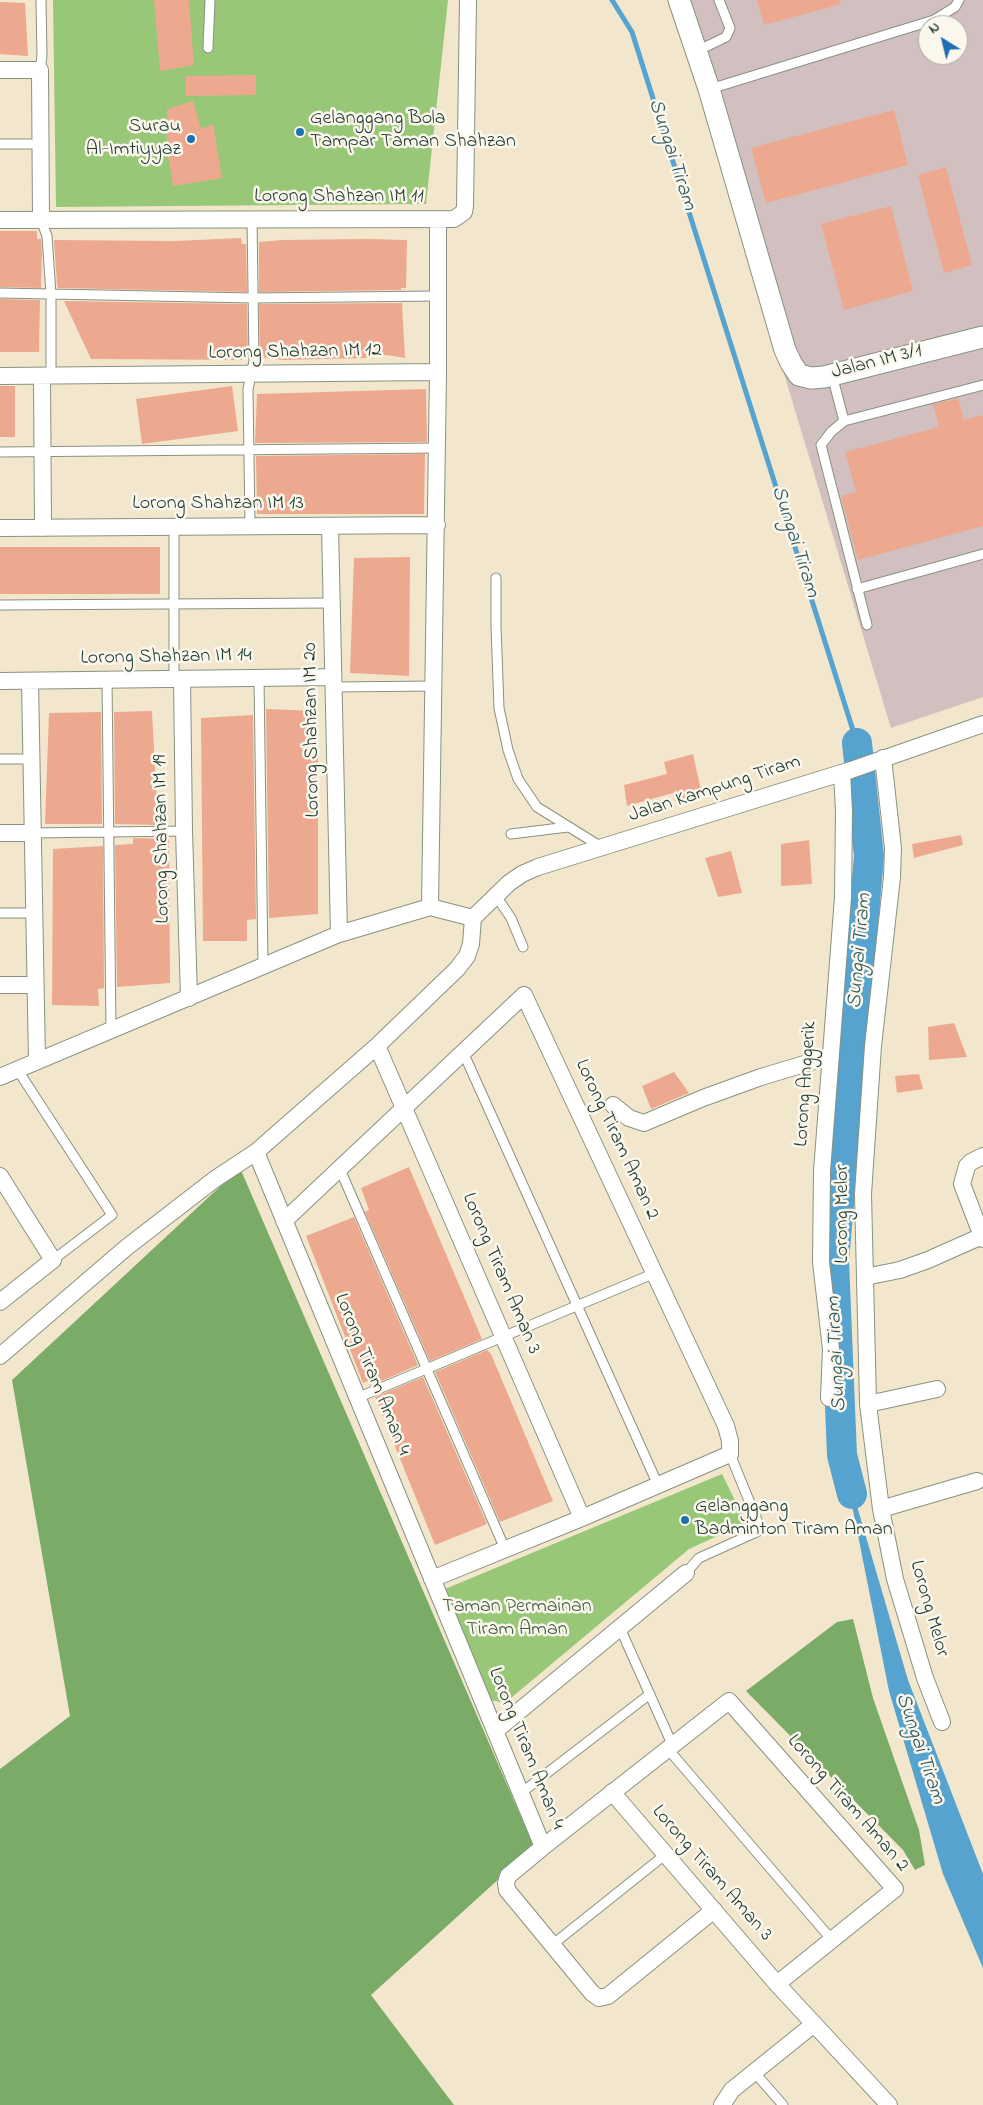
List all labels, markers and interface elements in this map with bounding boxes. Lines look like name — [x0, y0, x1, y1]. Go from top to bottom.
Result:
north arrow — [918, 15, 968, 65]
text: N — [924, 17, 944, 40]
water label: Sungai Tiram — [641, 96, 701, 214]
place label: Gelanggang Bola Tampar Taman Shahzan — [310, 108, 516, 155]
place label: Surau Al-Imtiyyaz — [86, 116, 181, 163]
marker: Gelanggang Bola Tampar Taman Shahzan — [294, 126, 306, 138]
marker: Surau Al-Imtiyyaz — [185, 133, 197, 145]
street label: Lorong Shahzan IM 11 — [254, 186, 424, 210]
street label: Lorong Shahzan IM 12 — [208, 339, 382, 367]
street label: Jalan IM 3/1 — [829, 340, 925, 386]
water label: Sungai Tiram — [764, 483, 824, 601]
street label: Lorong Shahzan IM 13 — [132, 493, 304, 517]
street label: Lorong Shahzan IM 20 — [299, 642, 327, 818]
street label: Lorong Shahzan IM 14 — [80, 645, 252, 671]
street label: Jalan Kampung Tiram — [626, 751, 804, 829]
street label: Lorong Shahzan IM 19 — [150, 754, 176, 924]
water label: Sungai Tiram — [843, 892, 879, 1010]
street label: Lorong Anggerik — [791, 1020, 823, 1148]
street label: Lorong Tiram Aman 2 — [568, 1056, 664, 1224]
street label: Lorong Melor — [832, 1164, 856, 1264]
street label: Lorong Tiram Aman 3 — [455, 1190, 545, 1358]
street label: Lorong Tiram Aman 4 — [328, 1290, 414, 1460]
water label: Sungai Tiram — [822, 1296, 854, 1412]
place label: Gelanggang Badminton Tiram Aman — [695, 1496, 893, 1543]
marker: Gelanggang Badminton Tiram Aman — [679, 1514, 691, 1526]
street label: Lorong Melor — [903, 1558, 953, 1660]
park label: Taman Permainan Tiram Aman — [442, 1596, 592, 1643]
street label: Lorong Tiram Aman 4 — [482, 1664, 568, 1834]
water label: Sungai Tiram — [888, 1690, 950, 1808]
street label: Lorong Tiram Aman 2 — [781, 1730, 913, 1878]
street label: Lorong Tiram Aman 3 — [645, 1801, 777, 1947]

